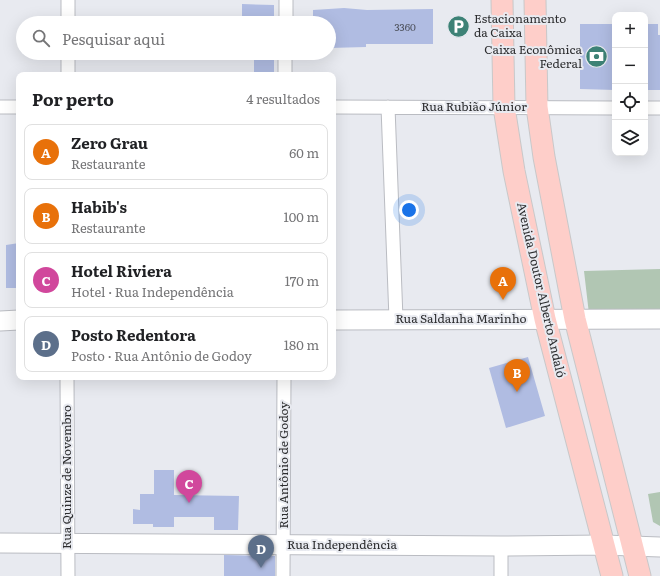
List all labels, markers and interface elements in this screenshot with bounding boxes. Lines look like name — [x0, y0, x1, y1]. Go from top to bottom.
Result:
place label: Estacionamento da Caixa — [474, 9, 566, 41]
map controls — [612, 12, 648, 156]
button: + — [612, 12, 648, 48]
parking icon: Estacionamento da Caixa — [445, 13, 471, 39]
search box — [16, 16, 336, 60]
house number: 3360 — [394, 19, 416, 34]
icon: search — [30, 27, 52, 49]
text: Pesquisar aqui — [62, 27, 165, 50]
place label: Caixa Econômica Federal — [484, 40, 583, 72]
bank icon: Caixa Econômica Federal — [584, 44, 610, 70]
button: − — [612, 48, 648, 84]
button: locate — [612, 84, 648, 120]
text: Por perto — [32, 86, 114, 111]
text: 4 resultados — [246, 89, 320, 108]
street label: Rua Rubião Júnior — [421, 97, 527, 115]
button: layers — [612, 120, 648, 156]
text: Zero Grau — [71, 131, 148, 154]
text: A — [41, 143, 51, 162]
text: 60 m — [289, 143, 319, 162]
text: Restaurante — [71, 154, 146, 173]
text: Habib's — [71, 195, 127, 218]
your location — [399, 200, 419, 220]
street label: Avenida Doutor Alberto Andaló — [513, 200, 571, 379]
text: B — [42, 207, 50, 226]
text: 100 m — [283, 207, 319, 226]
text: Restaurante — [71, 218, 146, 237]
text: Hotel Riviera — [71, 259, 172, 282]
pin: A — [490, 267, 516, 300]
text: C — [41, 271, 51, 290]
text: 170 m — [285, 271, 319, 290]
text: Hotel · Rua Independência — [71, 282, 234, 301]
street label: Rua Saldanha Marinho — [395, 309, 527, 327]
text: Posto Redentora — [71, 323, 196, 346]
text: D — [41, 335, 51, 354]
text: 180 m — [284, 335, 319, 354]
text: Posto · Rua Antônio de Godoy — [71, 346, 252, 365]
pin: B — [504, 359, 530, 392]
street label: Rua Antônio de Godoy — [274, 402, 292, 528]
street label: Rua Quinze de Novembro — [57, 405, 75, 549]
pin: C — [176, 470, 202, 503]
pin: D — [248, 535, 274, 568]
street label: Rua Independência — [287, 535, 397, 553]

